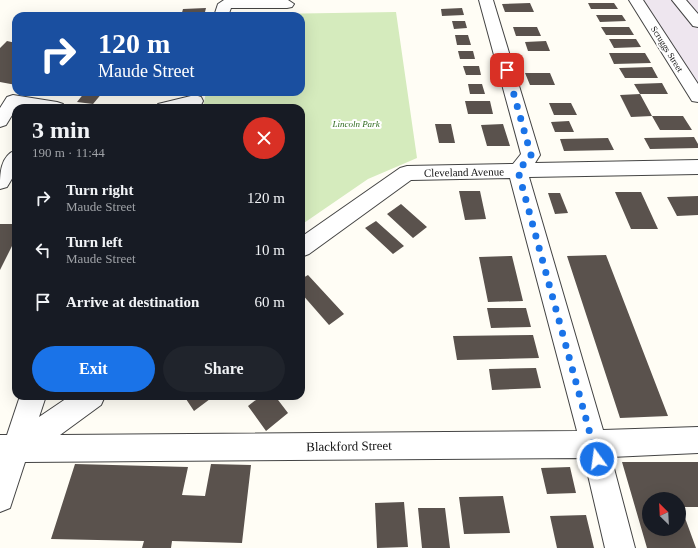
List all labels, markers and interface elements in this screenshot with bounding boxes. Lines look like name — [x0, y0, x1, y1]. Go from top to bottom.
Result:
street label: Scruggs Street — [649, 24, 685, 74]
icon: right — [32, 28, 84, 80]
text: 120 m — [98, 28, 170, 59]
pin — [490, 53, 524, 87]
icon: arrive — [496, 59, 518, 81]
text: Maude Street — [98, 61, 194, 81]
text: 3 min — [32, 117, 90, 143]
button: close — [243, 117, 285, 159]
park label: Lincoln Park — [331, 119, 381, 129]
text: 190 m · 11:44 — [32, 145, 105, 160]
street label: Cleveland Avenue — [424, 165, 504, 179]
text: Turn right — [66, 182, 133, 198]
icon: right — [32, 187, 54, 209]
text: 120 m — [247, 190, 285, 206]
text: Maude Street — [66, 199, 136, 214]
text: Turn left — [66, 234, 123, 250]
icon: left — [32, 239, 54, 261]
text: 10 m — [255, 242, 285, 258]
text: Maude Street — [66, 251, 136, 266]
icon: arrive — [32, 291, 54, 313]
text: Arrive at destination — [66, 294, 199, 310]
text: 60 m — [255, 294, 285, 310]
button: Exit — [32, 346, 155, 392]
button: Share — [163, 346, 285, 392]
street label: Blackford Street — [306, 438, 392, 454]
position arrow — [576, 438, 618, 480]
north arrow — [642, 492, 686, 536]
map controls — [642, 492, 686, 536]

